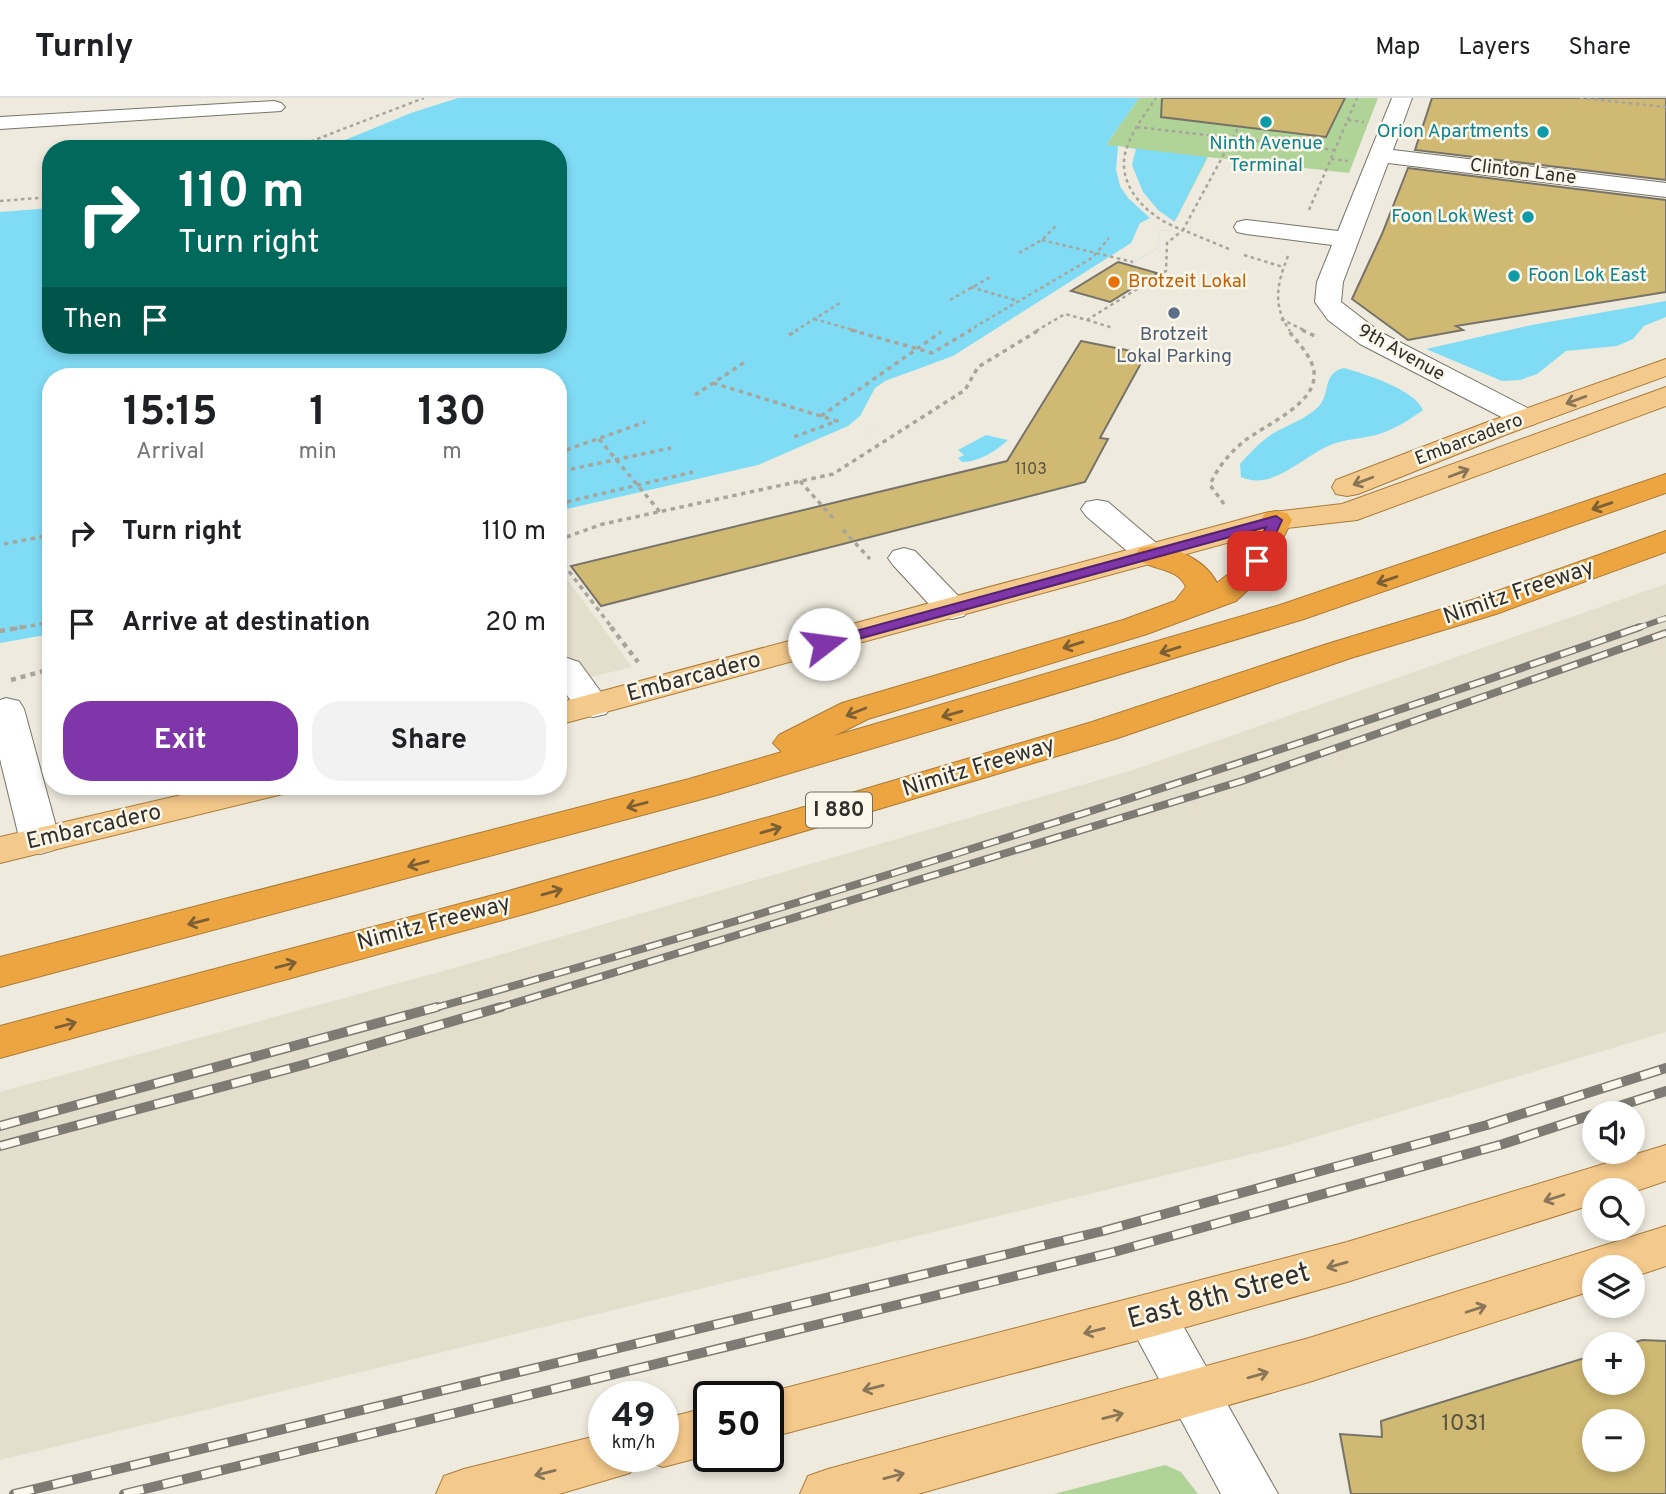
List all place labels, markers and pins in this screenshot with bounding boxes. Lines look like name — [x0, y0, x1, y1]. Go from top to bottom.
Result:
marker: Ninth Avenue Terminal — [1258, 114, 1274, 130]
place label: Orion Apartments — [1377, 120, 1529, 144]
marker: Orion Apartments — [1535, 124, 1551, 140]
place label: Ninth Avenue Terminal — [1209, 132, 1323, 178]
place label: Foon Lok West — [1391, 205, 1514, 229]
marker: Foon Lok West — [1520, 209, 1536, 225]
place label: Foon Lok East — [1528, 264, 1647, 288]
marker: Foon Lok East — [1506, 268, 1522, 284]
place label: Brotzeit Lokal — [1128, 270, 1247, 294]
marker: Brotzeit Lokal — [1106, 274, 1122, 290]
marker: Brotzeit Lokal Parking — [1166, 305, 1182, 321]
place label: Brotzeit Lokal Parking — [1116, 323, 1232, 369]
pin — [1227, 531, 1287, 591]

